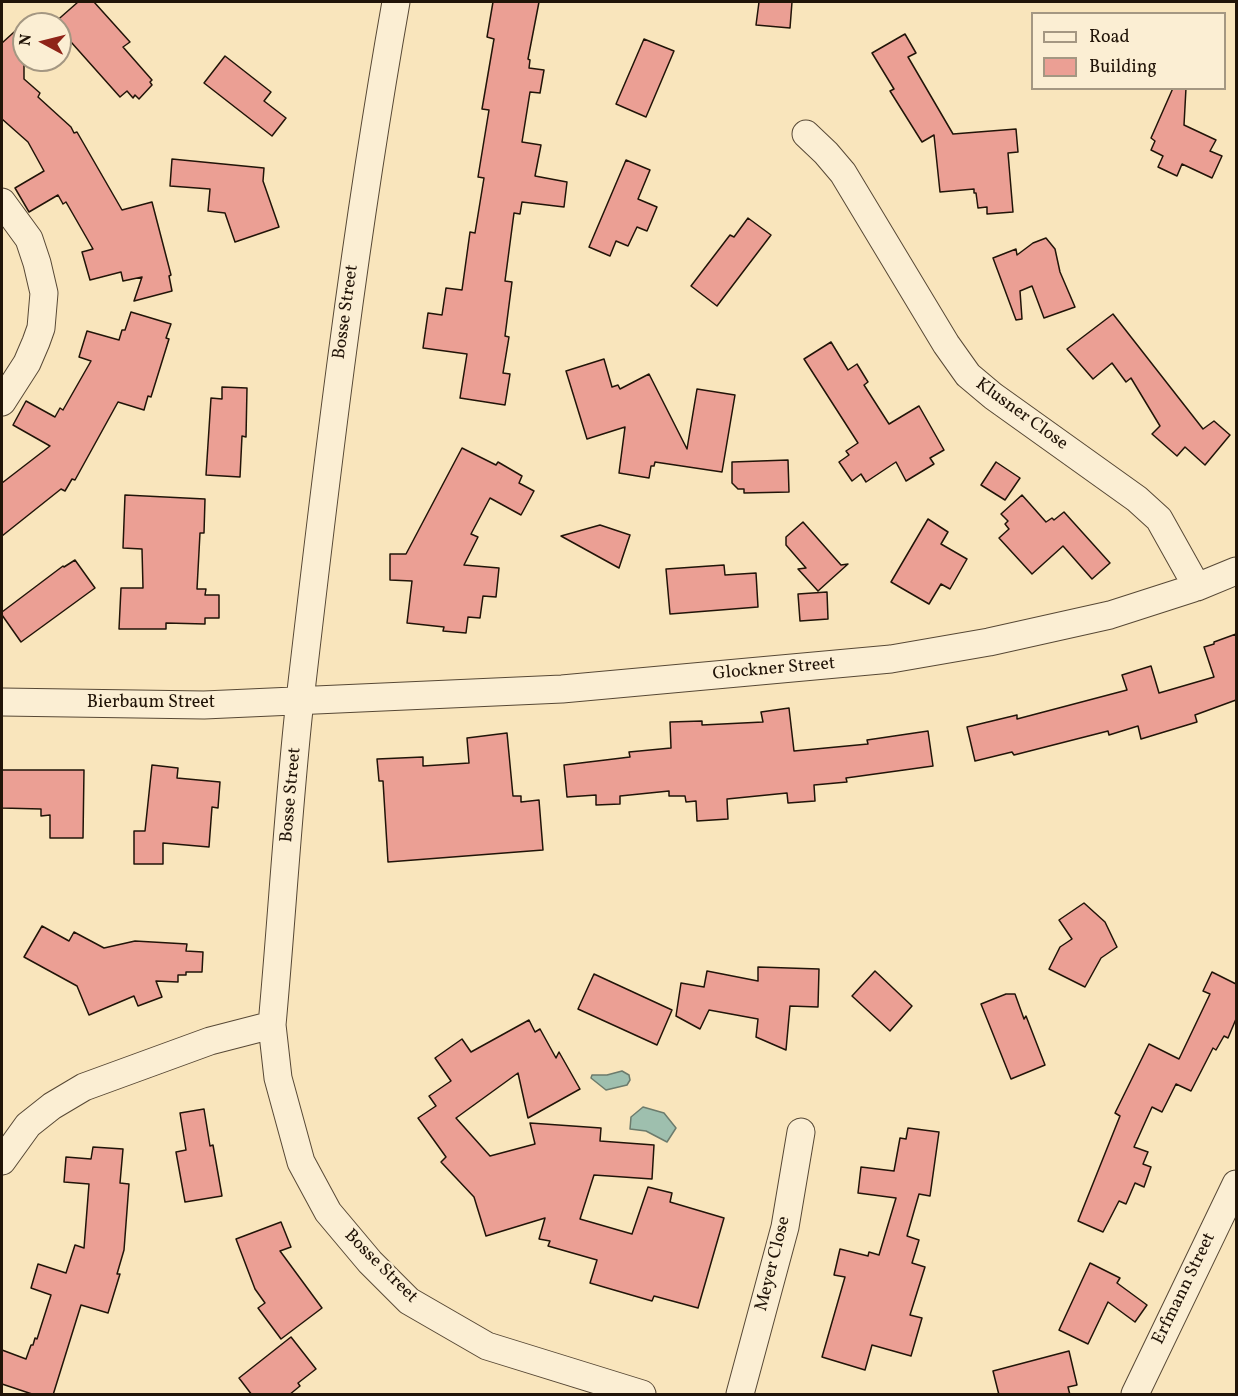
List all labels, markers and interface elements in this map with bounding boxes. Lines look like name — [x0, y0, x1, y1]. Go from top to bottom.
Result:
north arrow — [12, 12, 72, 72]
legend — [1031, 12, 1226, 90]
text: Road — [1089, 25, 1130, 50]
text: N — [14, 33, 38, 47]
text: Building — [1089, 55, 1157, 80]
street label: Bosse Street — [330, 263, 364, 361]
street label: Klusner Close — [971, 374, 1071, 456]
street label: Glockner Street — [712, 654, 836, 686]
street label: Bierbaum Street — [87, 693, 215, 715]
street label: Bosse Street — [277, 746, 307, 844]
street label: Meyer Close — [752, 1214, 796, 1314]
street label: Bosse Street — [339, 1226, 421, 1308]
street label: Erfmann Street — [1149, 1230, 1221, 1348]

